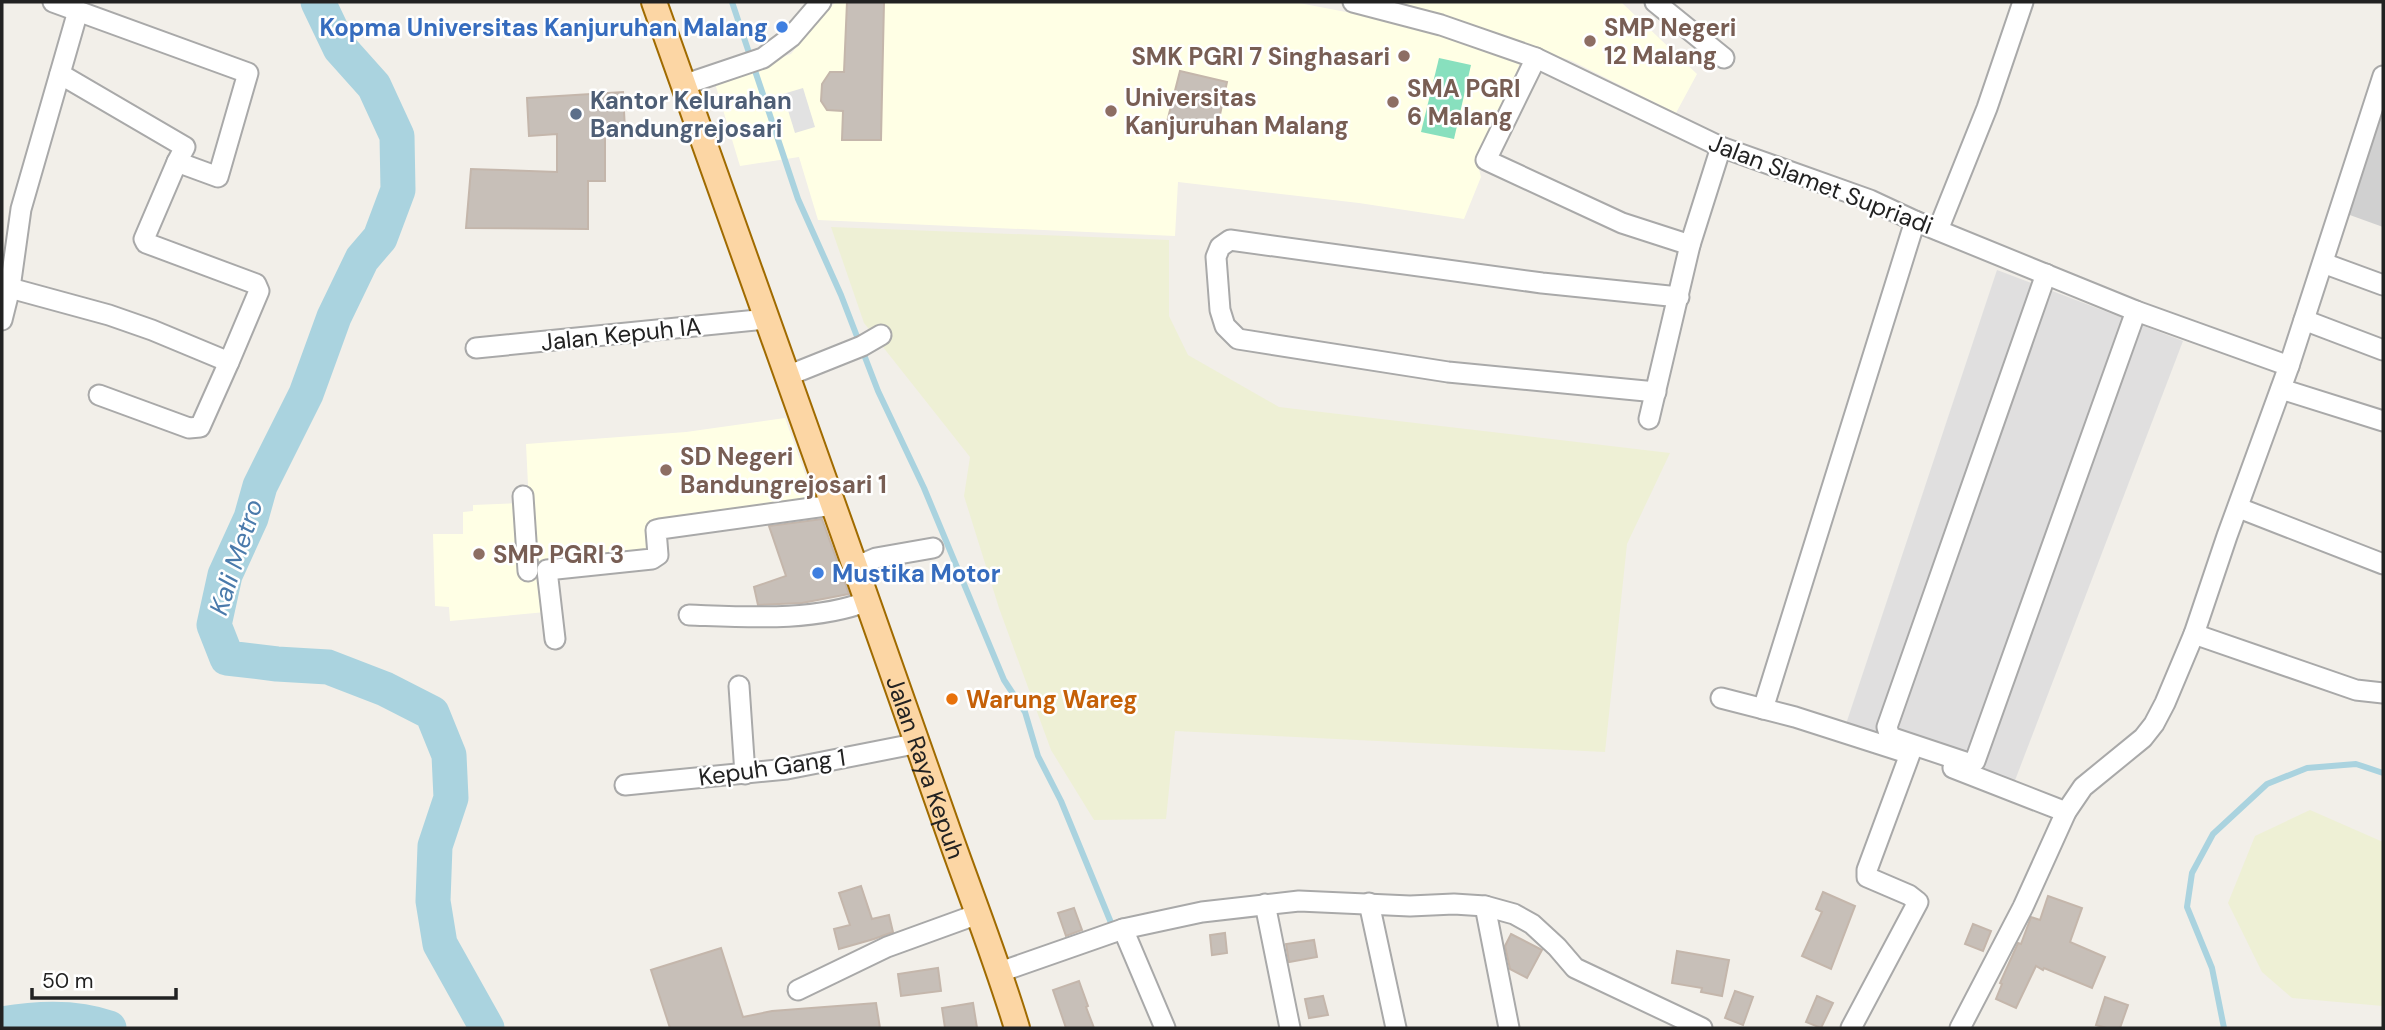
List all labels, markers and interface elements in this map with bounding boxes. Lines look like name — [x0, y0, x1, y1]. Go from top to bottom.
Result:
place label: Kopma Universitas Kanjuruhan Malang — [320, 12, 768, 43]
place label: SMP Negeri 12 Malang — [1604, 12, 1736, 71]
marker: Kopma Universitas Kanjuruhan Malang — [774, 19, 790, 35]
marker: SMP Negeri 12 Malang — [1582, 33, 1598, 49]
place label: SMK PGRI 7 Singhasari — [1131, 41, 1390, 72]
marker: SMK PGRI 7 Singhasari — [1396, 48, 1412, 64]
place label: SMA PGRI 6 Malang — [1407, 73, 1521, 132]
place label: Universitas Kanjuruhan Malang — [1125, 82, 1349, 141]
place label: Kantor Kelurahan Bandungrejosari — [590, 85, 792, 144]
marker: SMA PGRI 6 Malang — [1385, 94, 1401, 110]
marker: Universitas Kanjuruhan Malang — [1103, 103, 1119, 119]
marker: Kantor Kelurahan Bandungrejosari — [568, 106, 584, 122]
street label: Jalan Slamet Supriadi — [1705, 127, 1937, 241]
street label: Jalan Kepuh IA — [539, 310, 703, 358]
place label: SD Negeri Bandungrejosari 1 — [680, 441, 887, 500]
marker: SD Negeri Bandungrejosari 1 — [658, 462, 674, 478]
water label: Kali Metro — [201, 495, 271, 619]
place label: SMP PGRI 3 — [493, 539, 624, 570]
marker: SMP PGRI 3 — [471, 546, 487, 562]
place label: Mustika Motor — [832, 558, 1001, 589]
marker: Mustika Motor — [810, 565, 826, 581]
street label: Jalan Raya Kepuh — [880, 671, 972, 863]
place label: Warung Wareg — [966, 684, 1138, 715]
marker: Warung Wareg — [944, 691, 960, 707]
street label: Kepuh Gang 1 — [697, 741, 847, 793]
scale bar — [32, 956, 175, 1000]
text: 50 m — [42, 967, 93, 995]

